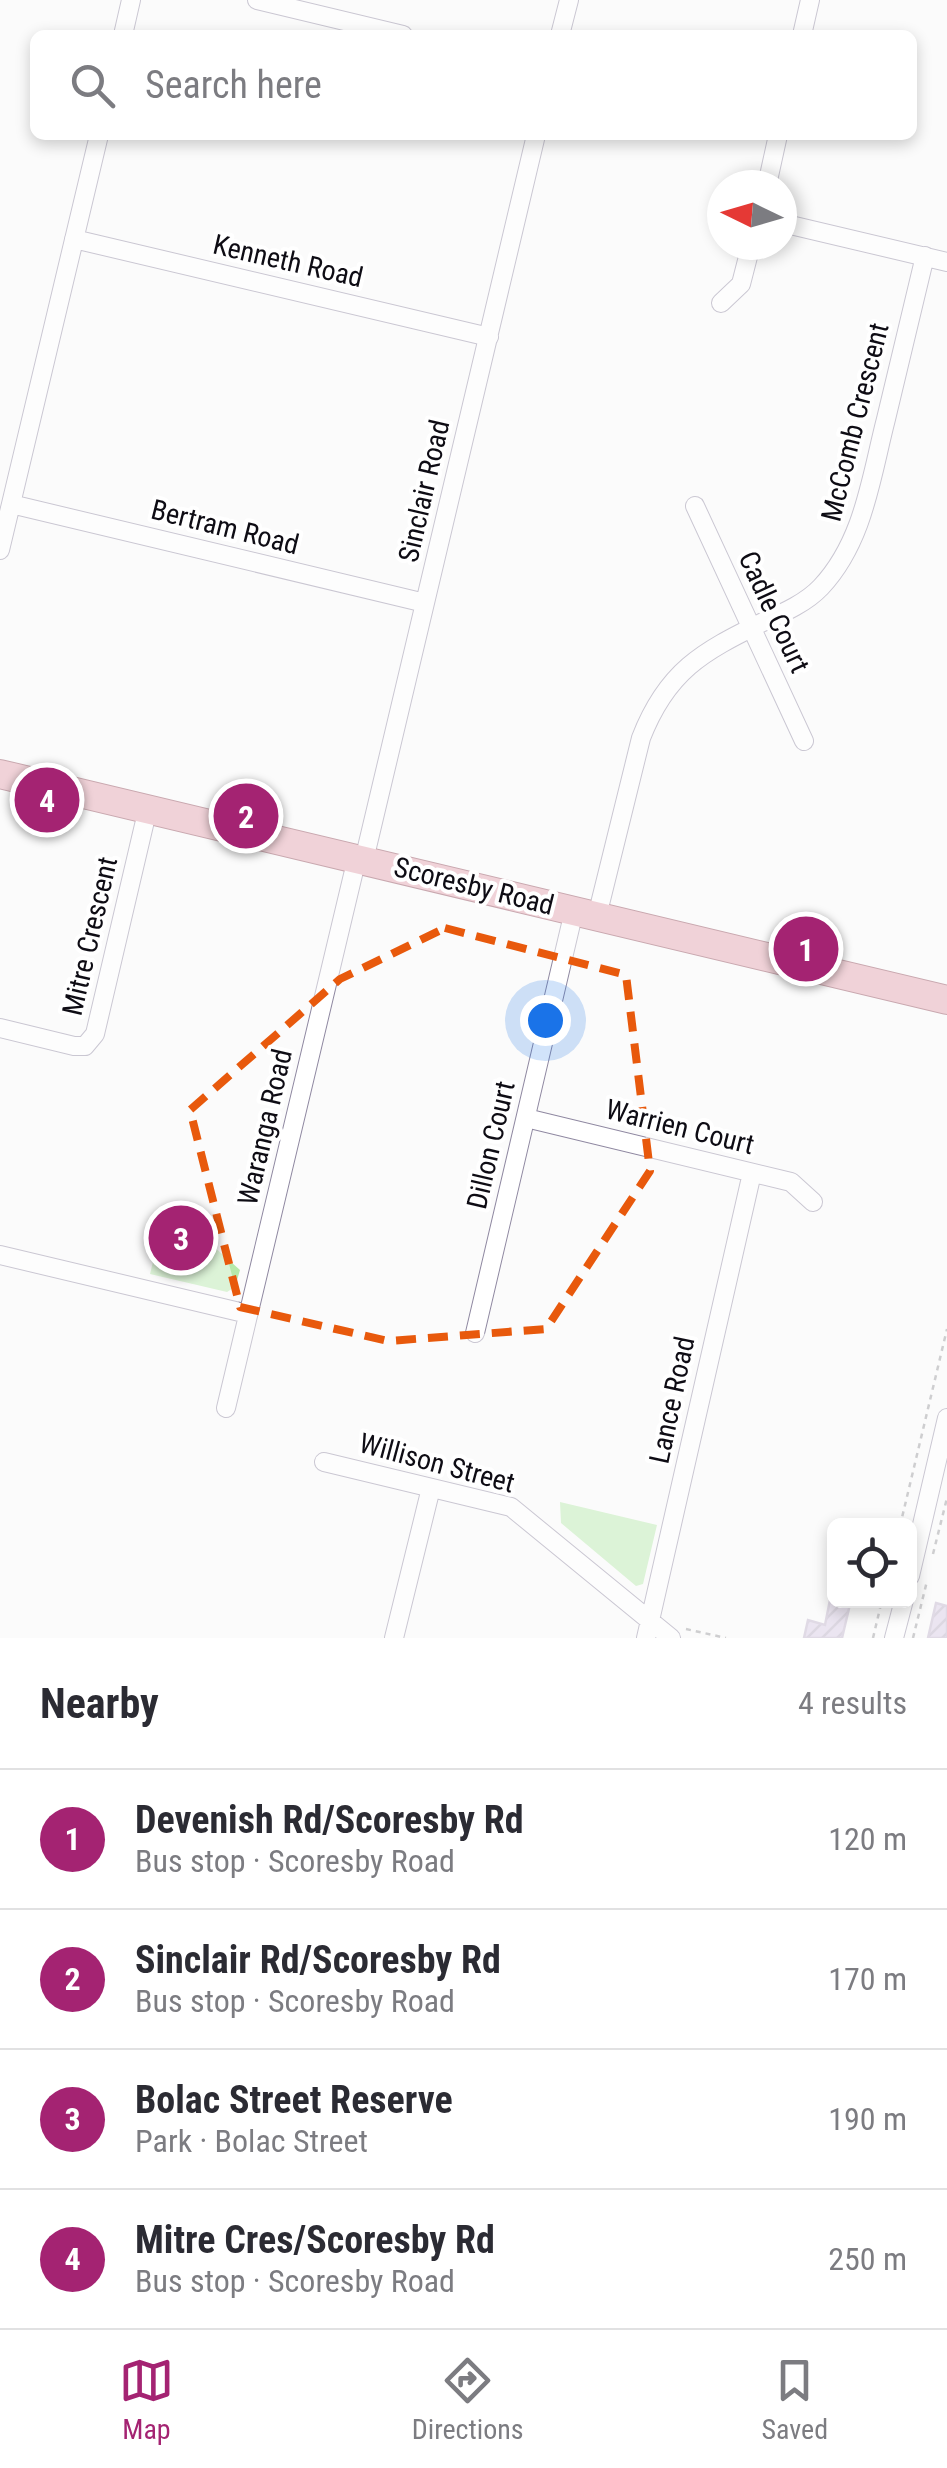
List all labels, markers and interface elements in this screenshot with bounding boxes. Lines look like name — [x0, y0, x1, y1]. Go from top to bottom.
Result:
search box — [30, 30, 917, 140]
icon: search — [65, 58, 120, 113]
text: Search here — [145, 63, 322, 107]
north arrow — [707, 170, 797, 260]
street label: Kenneth Road — [210, 228, 366, 294]
street label: McComb Crescent — [814, 319, 896, 525]
street label: Sinclair Road — [392, 417, 456, 565]
street label: Bertram Road — [148, 493, 302, 561]
street label: Cadle Court — [732, 546, 816, 678]
pin: 4 — [15, 762, 80, 838]
pin: 2 — [214, 778, 278, 854]
street label: Scoresby Road — [391, 850, 557, 922]
street label: Mitre Crescent — [56, 854, 124, 1018]
pin: 1 — [774, 912, 838, 986]
your location — [520, 995, 571, 1046]
street label: Waranga Road — [231, 1046, 299, 1208]
street label: Dillon Court — [460, 1078, 522, 1212]
street label: Warrien Court — [602, 1093, 758, 1161]
pin: 3 — [148, 1200, 214, 1276]
street label: Lance Road — [642, 1333, 702, 1467]
street label: Willison Street — [356, 1426, 518, 1500]
map controls — [827, 1518, 917, 1608]
button: locate — [827, 1518, 917, 1608]
text: Nearby — [40, 1679, 159, 1728]
text: 4 results — [798, 1684, 907, 1722]
text: Devenish Rd/Scoresby Rd — [135, 1798, 524, 1842]
text: 1 — [64, 1820, 81, 1858]
text: 120 m — [828, 1820, 907, 1858]
text: Bus stop · Scoresby Road — [135, 1842, 455, 1880]
text: Sinclair Rd/Scoresby Rd — [135, 1938, 501, 1982]
text: 2 — [64, 1960, 81, 1998]
text: 170 m — [828, 1960, 907, 1998]
text: Bus stop · Scoresby Road — [135, 1982, 455, 2020]
text: Bolac Street Reserve — [135, 2078, 453, 2122]
text: 3 — [64, 2100, 81, 2138]
text: 190 m — [828, 2100, 907, 2138]
text: Park · Bolac Street — [135, 2122, 368, 2160]
text: Mitre Cres/Scoresby Rd — [135, 2218, 495, 2262]
text: 4 — [64, 2240, 81, 2278]
text: 250 m — [828, 2240, 907, 2278]
text: Bus stop · Scoresby Road — [135, 2262, 455, 2300]
tab: Map — [119, 2353, 174, 2446]
tab: Directions — [412, 2353, 524, 2446]
tab: Saved — [761, 2353, 828, 2446]

